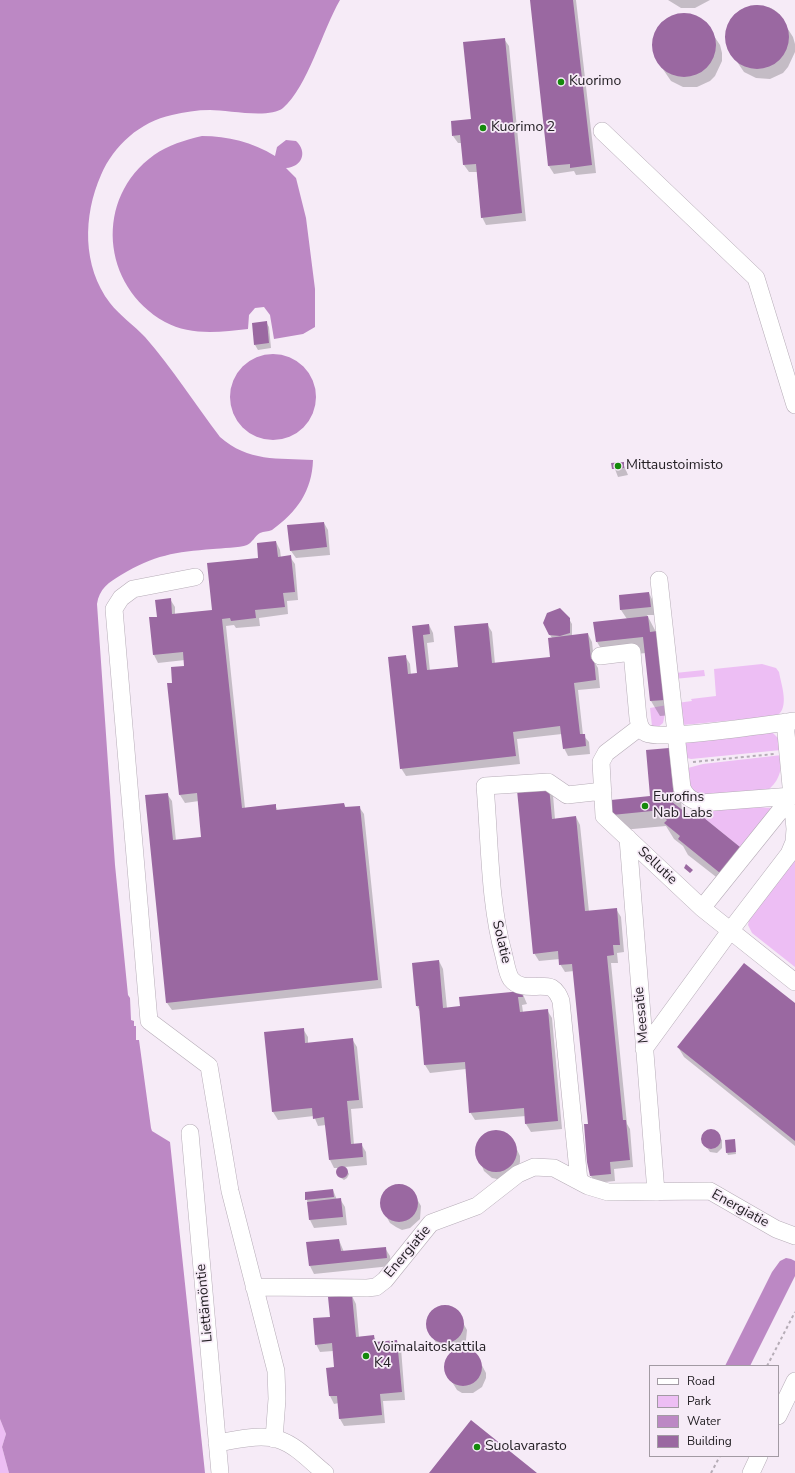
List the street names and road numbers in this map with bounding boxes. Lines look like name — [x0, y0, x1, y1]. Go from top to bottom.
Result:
street label: Sellutie — [634, 844, 680, 888]
street label: Solatie — [488, 919, 514, 965]
street label: Meesatie — [631, 986, 653, 1044]
street label: Energiatie — [708, 1186, 772, 1232]
street label: Energiatie — [381, 1222, 435, 1282]
street label: Liettämöntie — [193, 1263, 217, 1343]

